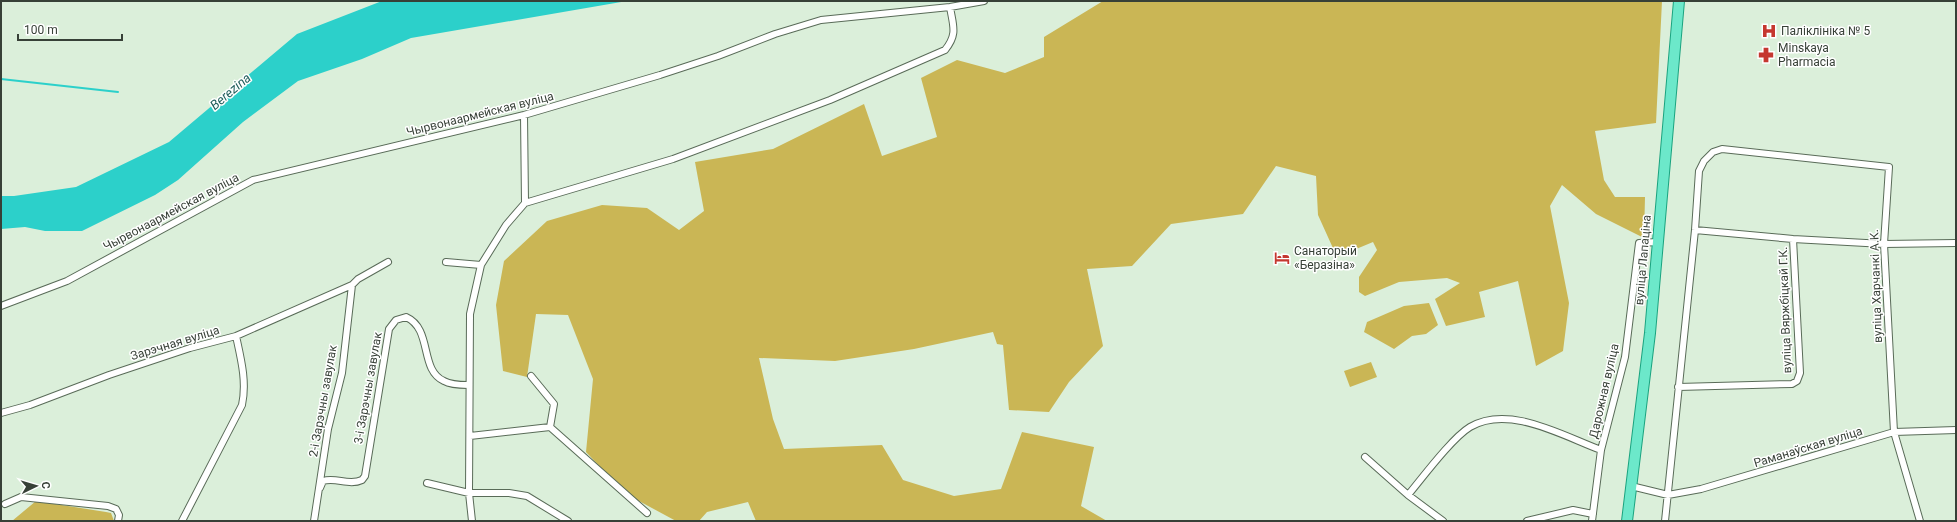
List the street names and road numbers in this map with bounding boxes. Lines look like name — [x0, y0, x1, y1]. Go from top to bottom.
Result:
street label: Чырвонаармейская вуліца — [405, 89, 555, 139]
street label: Чырвонаармейская вуліца — [101, 170, 241, 254]
street label: вуліца Лапаціна — [1632, 214, 1654, 306]
street label: вуліца Харчанкі А.К. — [1867, 229, 1885, 343]
street label: вуліца Вяржбіцкай Г.К. — [1776, 246, 1794, 374]
street label: Зарэчная вуліца — [129, 323, 221, 363]
street label: 3-і Зарэчны завулак — [351, 330, 385, 445]
street label: Дарожная вуліца — [1586, 342, 1622, 440]
street label: 2-і Зарэчны завулак — [306, 343, 340, 458]
street label: Раманаўская вуліца — [1752, 424, 1864, 470]

